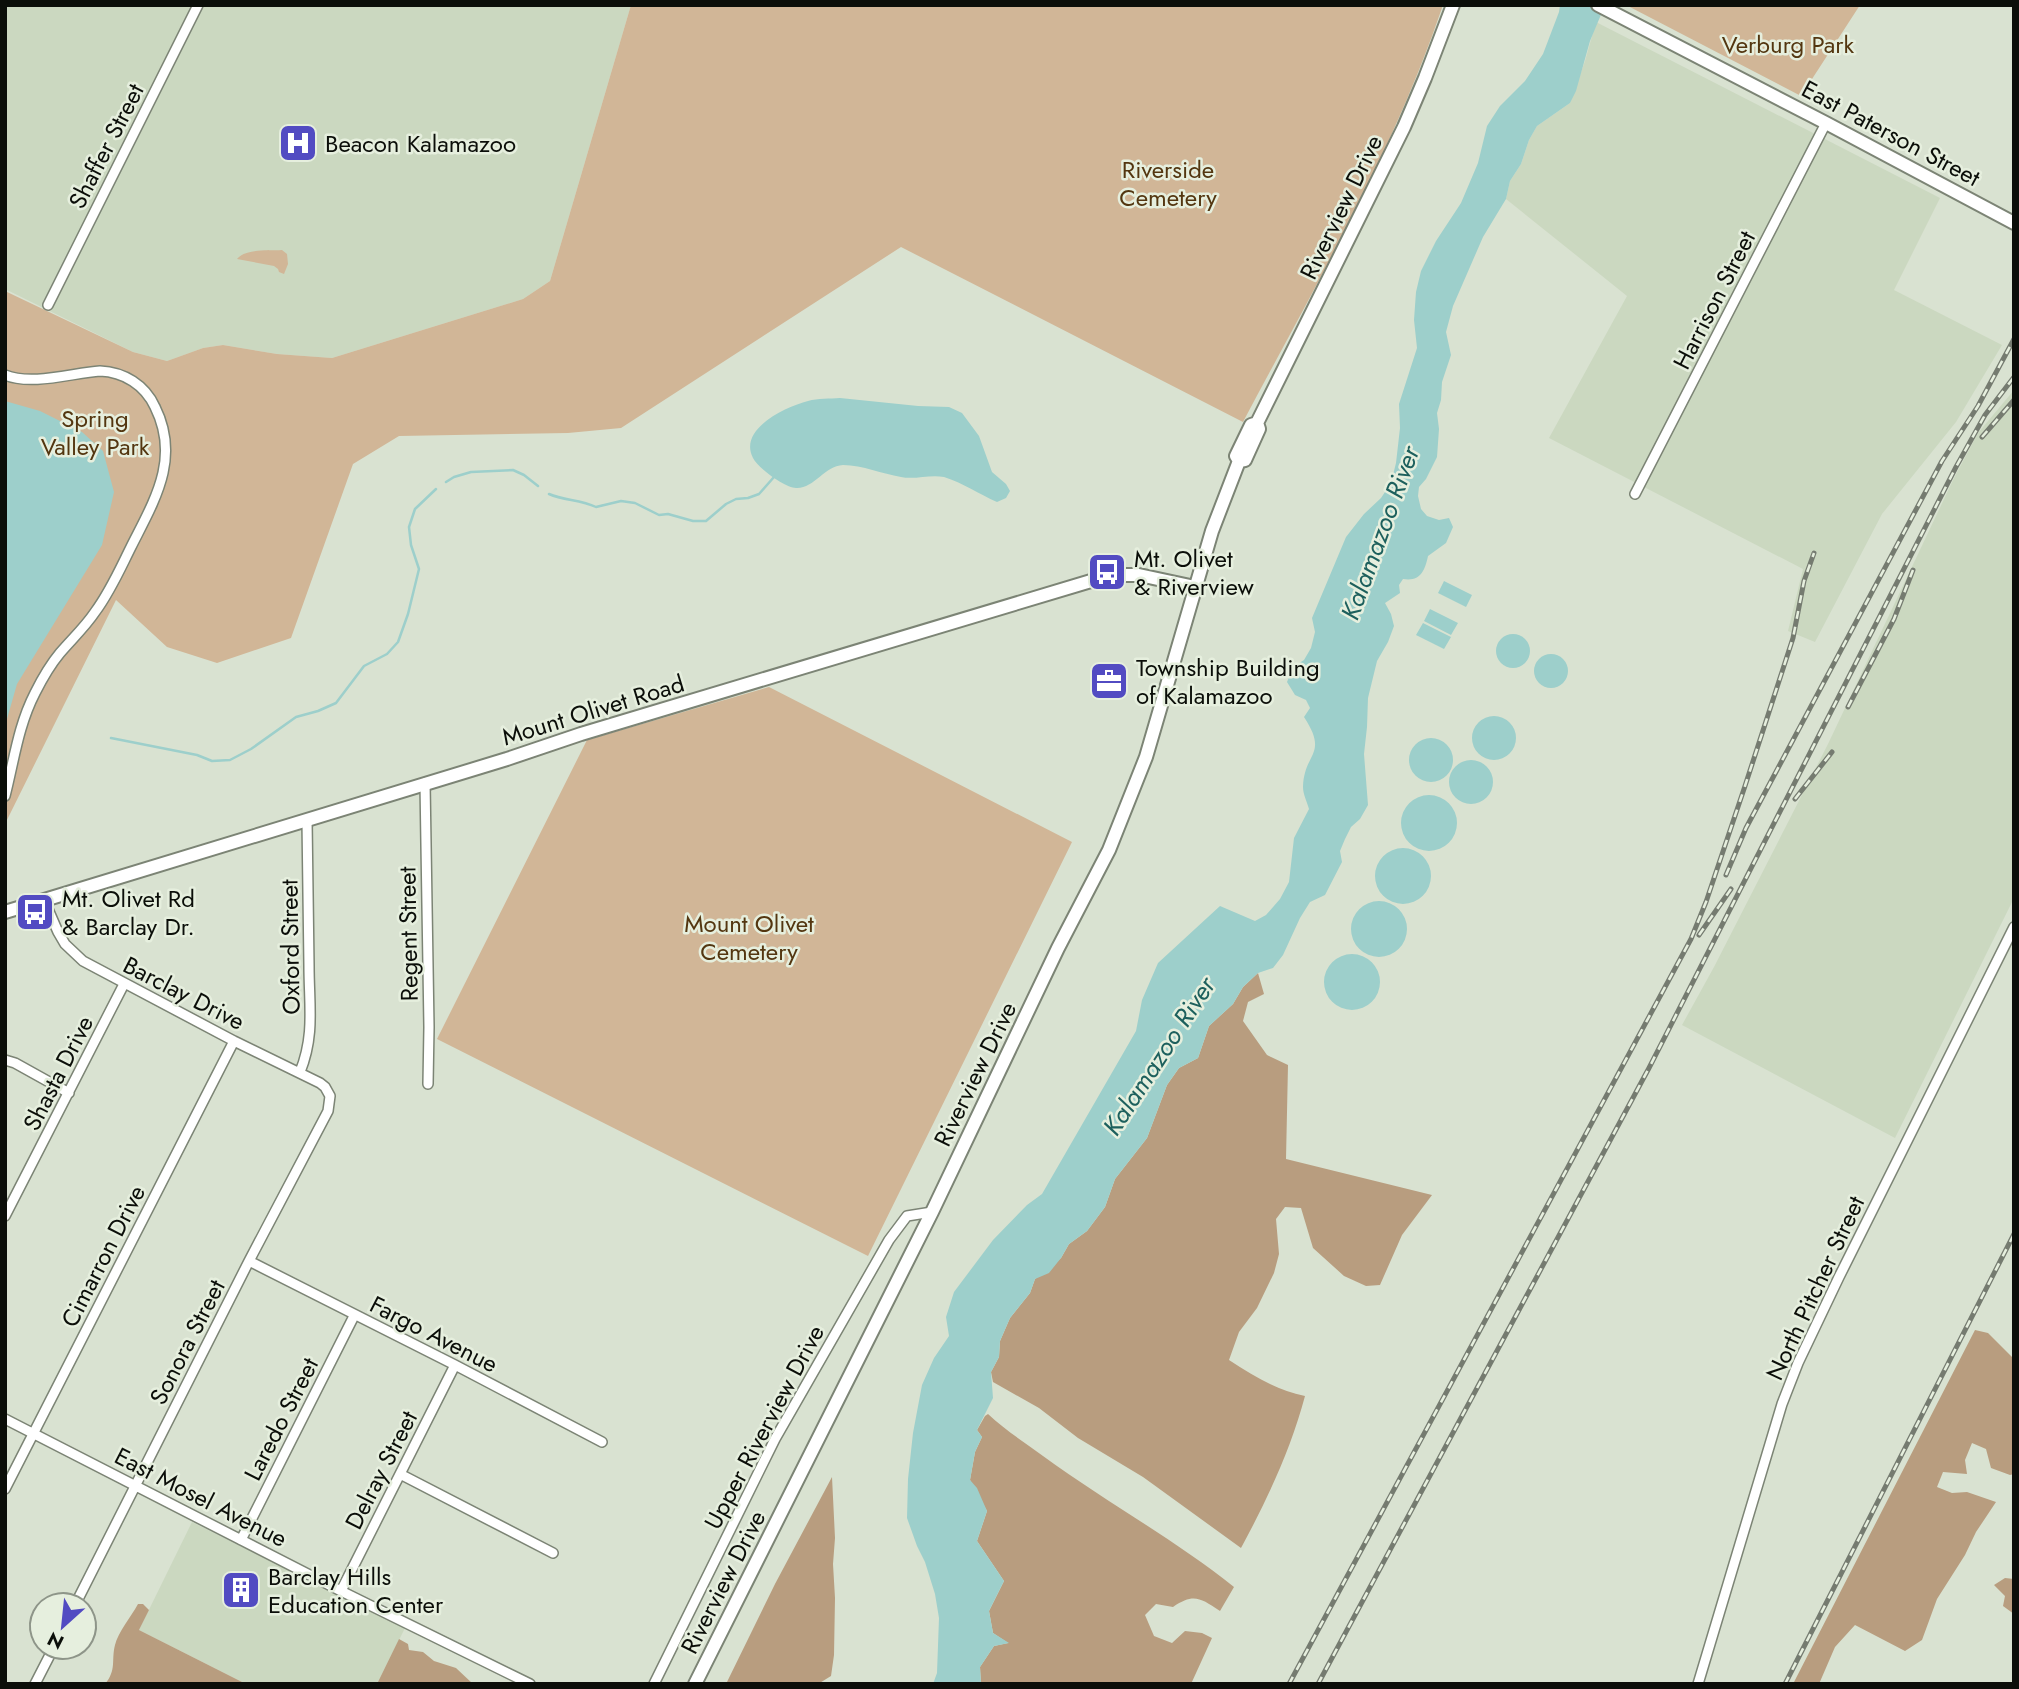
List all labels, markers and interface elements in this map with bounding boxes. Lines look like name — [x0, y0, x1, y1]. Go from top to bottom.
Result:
park label: Verburg Park — [1722, 27, 1855, 62]
street label: East Paterson Street — [1796, 71, 1987, 195]
street label: Shaffer Street — [60, 77, 153, 215]
hospital icon: Beacon Kalamazoo — [277, 122, 319, 164]
place label: Beacon Kalamazoo — [325, 126, 516, 161]
street label: Riverview Drive — [1291, 129, 1391, 285]
park label: Riverside Cemetery — [1119, 152, 1217, 215]
street label: Harrison Street — [1664, 224, 1764, 375]
park label: Spring Valley Park — [41, 401, 150, 464]
water label: Kalamazoo River — [1331, 439, 1430, 625]
place label: Mt. Olivet & Riverview — [1134, 541, 1254, 604]
bus stop icon: Mt. Olivet & Riverview — [1086, 551, 1128, 593]
place label: Township Building of Kalamazoo — [1136, 650, 1320, 713]
office icon: Township Building of Kalamazoo — [1088, 660, 1130, 702]
street label: Mount Olivet Road — [498, 666, 688, 754]
street label: Regent Street — [389, 866, 427, 1002]
street label: Oxford Street — [271, 879, 309, 1015]
place label: Mt. Olivet Rd & Barclay Dr. — [62, 881, 195, 944]
bus stop icon: Mt. Olivet Rd & Barclay Dr. — [14, 891, 56, 933]
park label: Mount Olivet Cemetery — [684, 906, 814, 969]
street label: Barclay Drive — [117, 947, 251, 1039]
water label: Kalamazoo River — [1093, 968, 1225, 1143]
street label: Riverview Drive — [925, 996, 1025, 1152]
street label: Shasta Drive — [14, 1009, 102, 1137]
street label: Cimarron Drive — [52, 1179, 154, 1333]
street label: North Pitcher Street — [1757, 1190, 1873, 1386]
street label: Sonora Street — [140, 1273, 234, 1411]
street label: Fargo Avenue — [364, 1287, 504, 1381]
street label: Upper Riverview Drive — [695, 1319, 833, 1535]
street label: Laredo Street — [235, 1351, 327, 1487]
street label: Delray Street — [336, 1404, 426, 1535]
street label: East Mosel Avenue — [109, 1438, 293, 1556]
street label: Riverview Drive — [672, 1504, 774, 1660]
place label: Barclay Hills Education Center — [268, 1559, 444, 1622]
building icon: Barclay Hills Education Center — [220, 1569, 262, 1611]
north arrow — [28, 1591, 98, 1661]
text: N — [43, 1625, 68, 1656]

